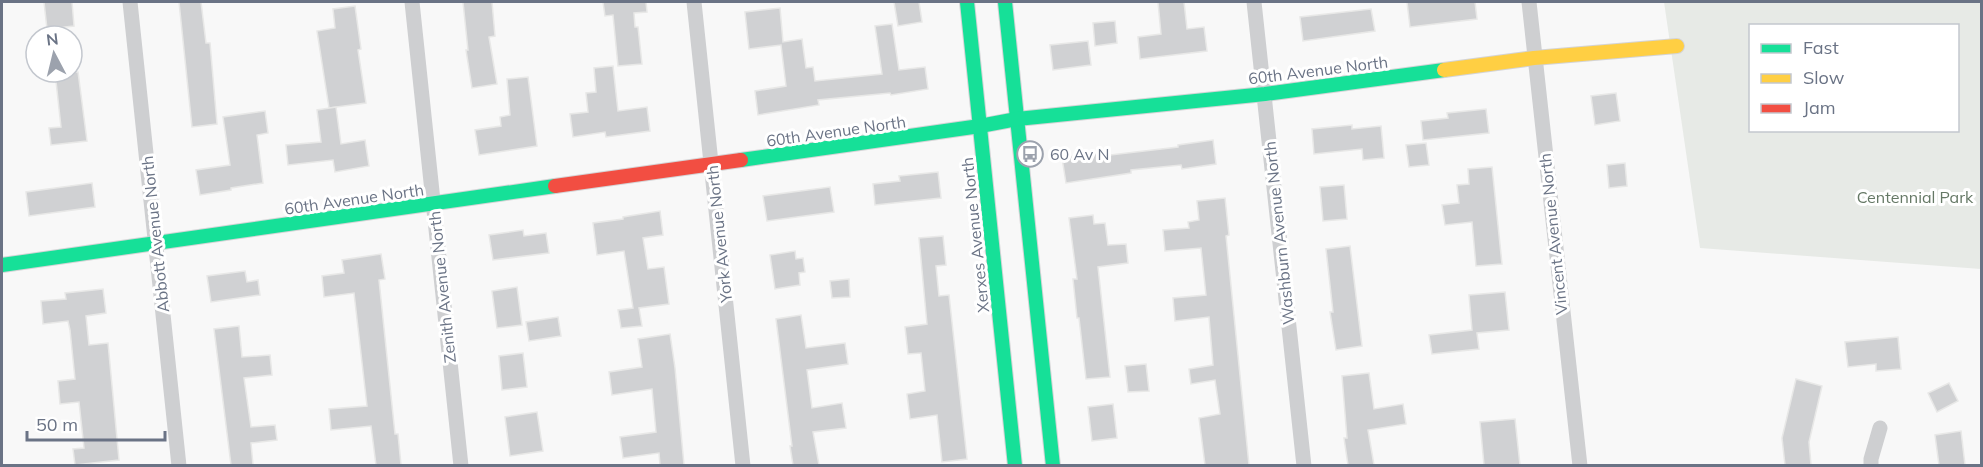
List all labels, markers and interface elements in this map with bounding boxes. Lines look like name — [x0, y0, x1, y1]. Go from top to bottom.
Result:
north arrow — [24, 24, 84, 84]
legend — [1749, 24, 1959, 132]
text: N — [45, 28, 59, 50]
text: Fast — [1803, 36, 1839, 59]
street label: 60th Avenue North — [1247, 52, 1389, 88]
text: Slow — [1803, 66, 1845, 89]
text: Jam — [1803, 96, 1836, 119]
street label: 60th Avenue North — [765, 111, 907, 151]
bus stop icon: 60 Av N — [1015, 139, 1045, 169]
street label: Washburn Avenue North — [1259, 140, 1299, 326]
place label: 60 Av N — [1050, 144, 1109, 164]
street label: Vincent Avenue North — [1535, 152, 1571, 316]
street label: Abbott Avenue North — [137, 155, 173, 313]
street label: Xerxes Avenue North — [957, 156, 993, 314]
street label: York Avenue North — [702, 164, 736, 305]
street label: 60th Avenue North — [283, 179, 425, 219]
park label: Centennial Park — [1857, 187, 1974, 207]
street label: Zenith Avenue North — [424, 210, 460, 364]
scale bar — [27, 404, 165, 442]
text: 50 m — [36, 413, 78, 436]

